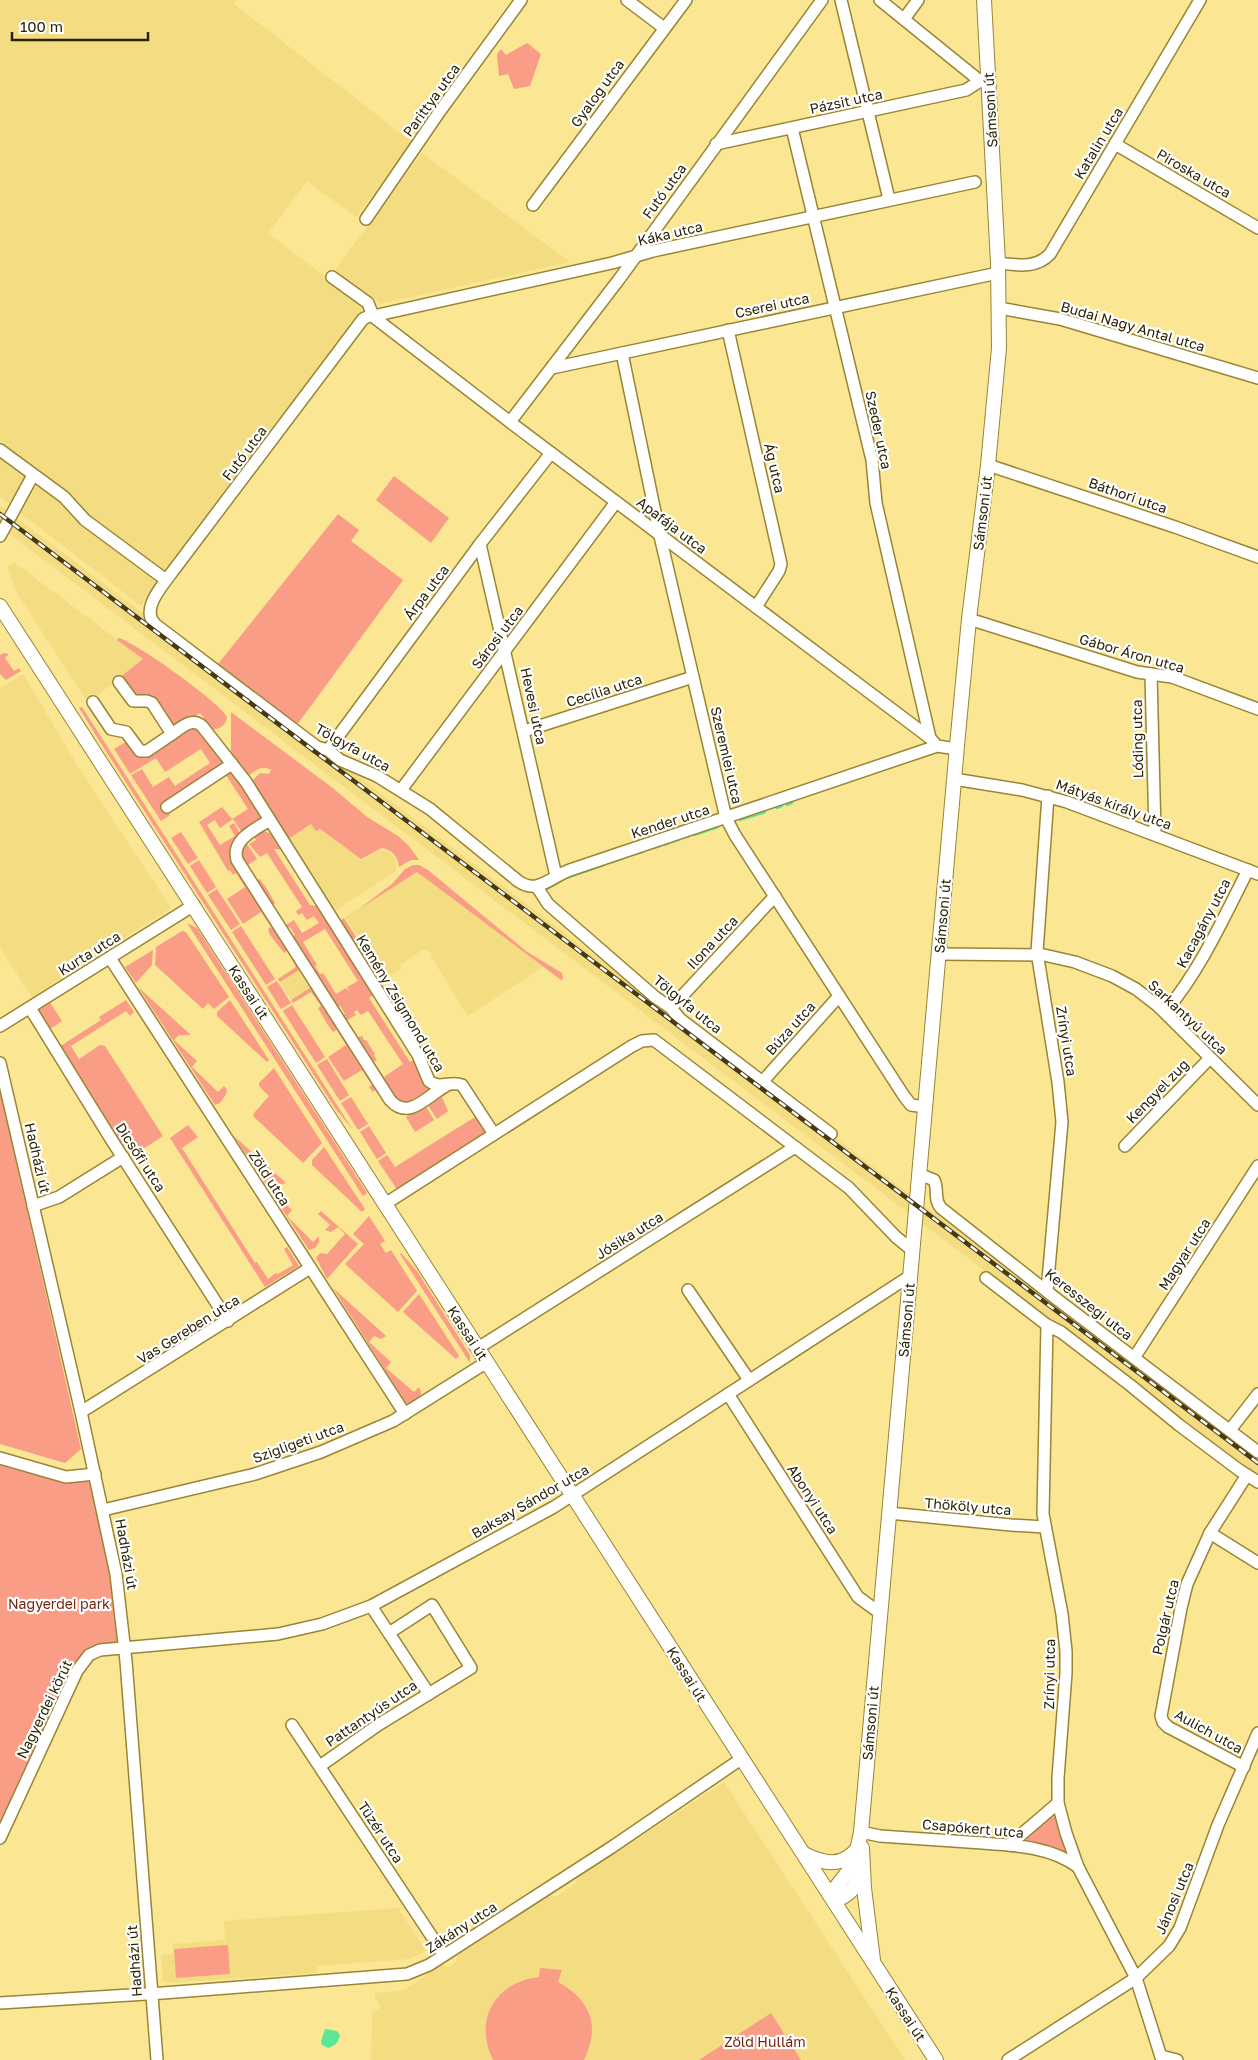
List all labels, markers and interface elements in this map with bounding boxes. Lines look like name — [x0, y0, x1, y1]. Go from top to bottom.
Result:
scale bar — [12, 10, 149, 42]
text: 100 m — [20, 17, 63, 35]
street label: Gyalog utca — [567, 56, 627, 130]
street label: Parittya utca — [399, 60, 463, 140]
street label: Sámsoni út — [980, 72, 1000, 148]
street label: Pázsit utca — [808, 85, 884, 117]
street label: Katalin utca — [1070, 104, 1126, 182]
street label: Piroska utca — [1154, 145, 1234, 201]
street label: Futó utca — [638, 160, 690, 222]
street label: Káka utca — [636, 217, 704, 249]
street label: Cserei utca — [733, 289, 811, 321]
street label: Budai Nagy Antal utca — [1059, 297, 1207, 355]
street label: Szeder utca — [862, 389, 896, 471]
street label: Futó utca — [218, 422, 270, 484]
street label: Ág utca — [761, 441, 789, 495]
street label: Báthori utca — [1086, 474, 1170, 516]
street label: Sámsoni út — [969, 475, 995, 551]
street label: Apafája utca — [634, 493, 710, 557]
street label: Árpa utca — [400, 561, 452, 623]
street label: Sárosi utca — [468, 602, 526, 672]
street label: Gábor Áron utca — [1077, 630, 1187, 676]
street label: Hevesi utca — [518, 666, 550, 746]
street label: Cecília utca — [564, 670, 644, 710]
street label: Lóding utca — [1128, 699, 1146, 779]
street label: Szeremlei utca — [708, 705, 746, 805]
street label: Tölgyfa utca — [313, 719, 393, 775]
street label: Mátyás király utca — [1054, 775, 1174, 833]
street label: Kender utca — [629, 800, 711, 842]
street label: Kacagány utca — [1172, 875, 1234, 971]
street label: Sámsoni út — [930, 878, 954, 954]
street label: Ilona utca — [683, 912, 741, 972]
street label: Kurta utca — [55, 927, 123, 979]
street label: Kemény Zsigmond utca — [353, 931, 449, 1075]
street label: Kassai út — [225, 962, 273, 1022]
street label: Tölgyfa utca — [650, 971, 726, 1037]
street label: Sarkantyú utca — [1145, 976, 1231, 1058]
street label: Búza utca — [762, 998, 818, 1058]
street label: Zrínyi utca — [1053, 1005, 1081, 1077]
street label: Kengyel zug — [1122, 1055, 1192, 1127]
street label: Dicsőfi utca — [112, 1119, 170, 1195]
street label: Hadházi út — [22, 1121, 54, 1195]
street label: Zöld utca — [246, 1147, 294, 1209]
street label: Jósika utca — [592, 1208, 666, 1262]
street label: Magyar utca — [1154, 1215, 1214, 1293]
street label: Keresszegi utca — [1042, 1265, 1136, 1343]
street label: Sámsoni út — [894, 1282, 918, 1358]
street label: Vas Gereben utca — [134, 1291, 242, 1367]
street label: Kassai út — [444, 1303, 492, 1363]
street label: Szigligeti utca — [250, 1418, 346, 1466]
street label: Baksay Sándor utca — [468, 1460, 592, 1542]
street label: Abonyi utca — [784, 1461, 842, 1537]
street label: Thököly utca — [924, 1494, 1012, 1518]
street label: Hadházi út — [112, 1517, 142, 1591]
street label: Polgár utca — [1148, 1578, 1182, 1656]
park label: Nagyerdei park — [8, 1595, 110, 1612]
street label: Zrínyi utca — [1040, 1639, 1058, 1709]
street label: Kassai út — [663, 1643, 711, 1705]
street label: Nagyerdei körút — [13, 1657, 75, 1761]
street label: Pattantyús utca — [322, 1676, 420, 1750]
street label: Sámsoni út — [858, 1685, 882, 1761]
street label: Aulich utca — [1172, 1705, 1246, 1757]
street label: Tüzér utca — [355, 1798, 407, 1866]
street label: Csapókert utca — [921, 1815, 1025, 1841]
street label: Jánosi utca — [1151, 1859, 1197, 1937]
street label: Zákány utca — [422, 1898, 500, 1956]
street label: Hadházi út — [123, 1924, 145, 1998]
street label: Kassai út — [882, 1984, 930, 2044]
park label: Zöld Hullám — [724, 2033, 806, 2050]

